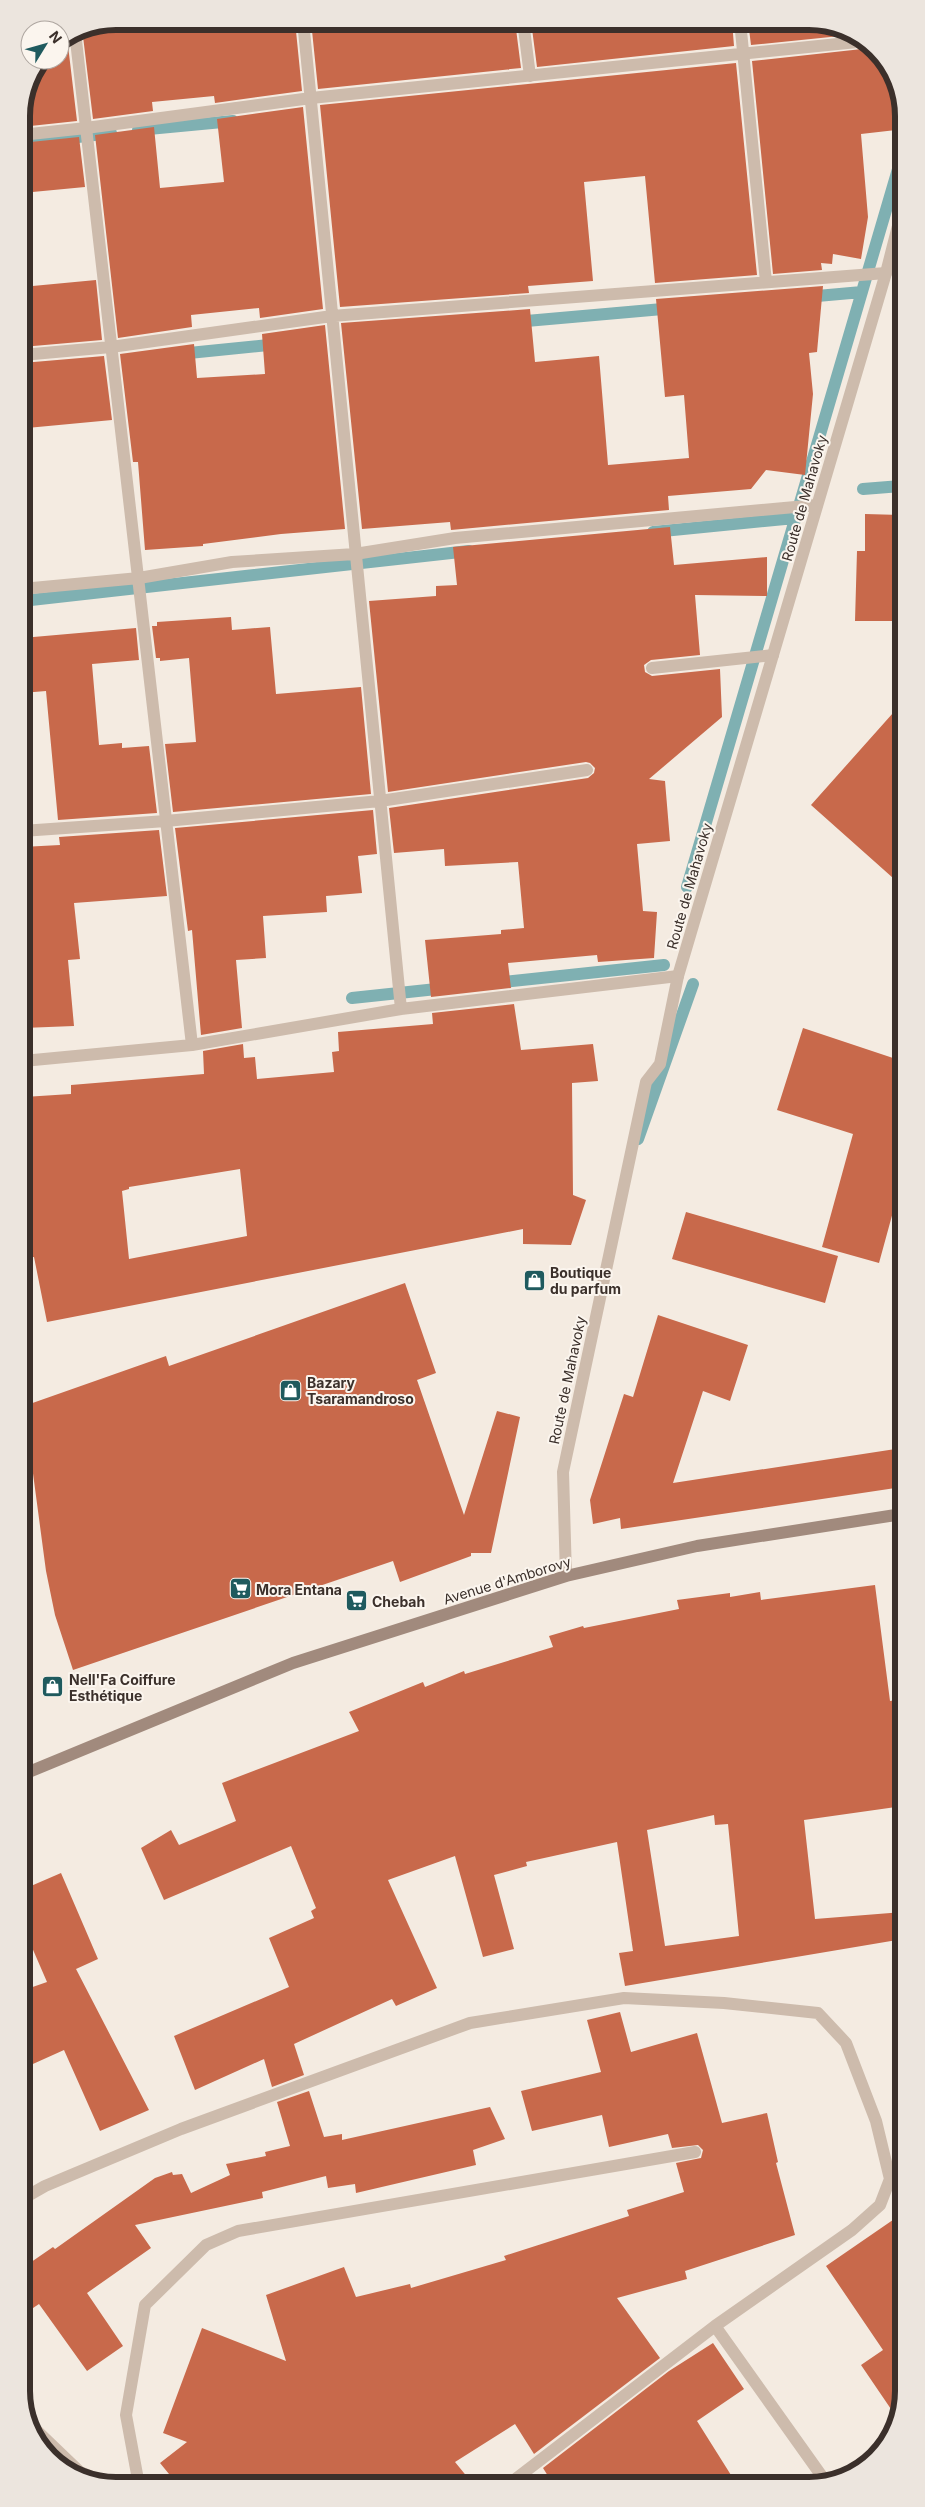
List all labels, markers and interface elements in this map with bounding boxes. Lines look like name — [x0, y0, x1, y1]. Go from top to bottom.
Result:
north arrow — [20, 20, 70, 70]
text: N — [46, 27, 66, 46]
street label: Route de Mahavoky — [778, 433, 830, 563]
street label: Route de Mahavoky — [663, 821, 715, 951]
place label: Boutique du parfum — [550, 1264, 621, 1297]
shop icon: Boutique du parfum — [522, 1268, 546, 1292]
street label: Route de Mahavoky — [545, 1314, 589, 1446]
place label: Bazary Tsaramandroso — [307, 1374, 414, 1407]
shop icon: Bazary Tsaramandroso — [279, 1378, 303, 1402]
street label: Avenue d'Amborovy — [441, 1552, 573, 1608]
supermarket icon: Mora Entana — [228, 1577, 252, 1601]
place label: Mora Entana — [256, 1581, 342, 1598]
supermarket icon: Chebah — [344, 1589, 368, 1613]
place label: Chebah — [372, 1593, 425, 1610]
place label: Nell'Fa Coiffure Esthétique — [69, 1671, 175, 1704]
shop icon: Nell'Fa Coiffure Esthétique — [41, 1675, 65, 1699]

